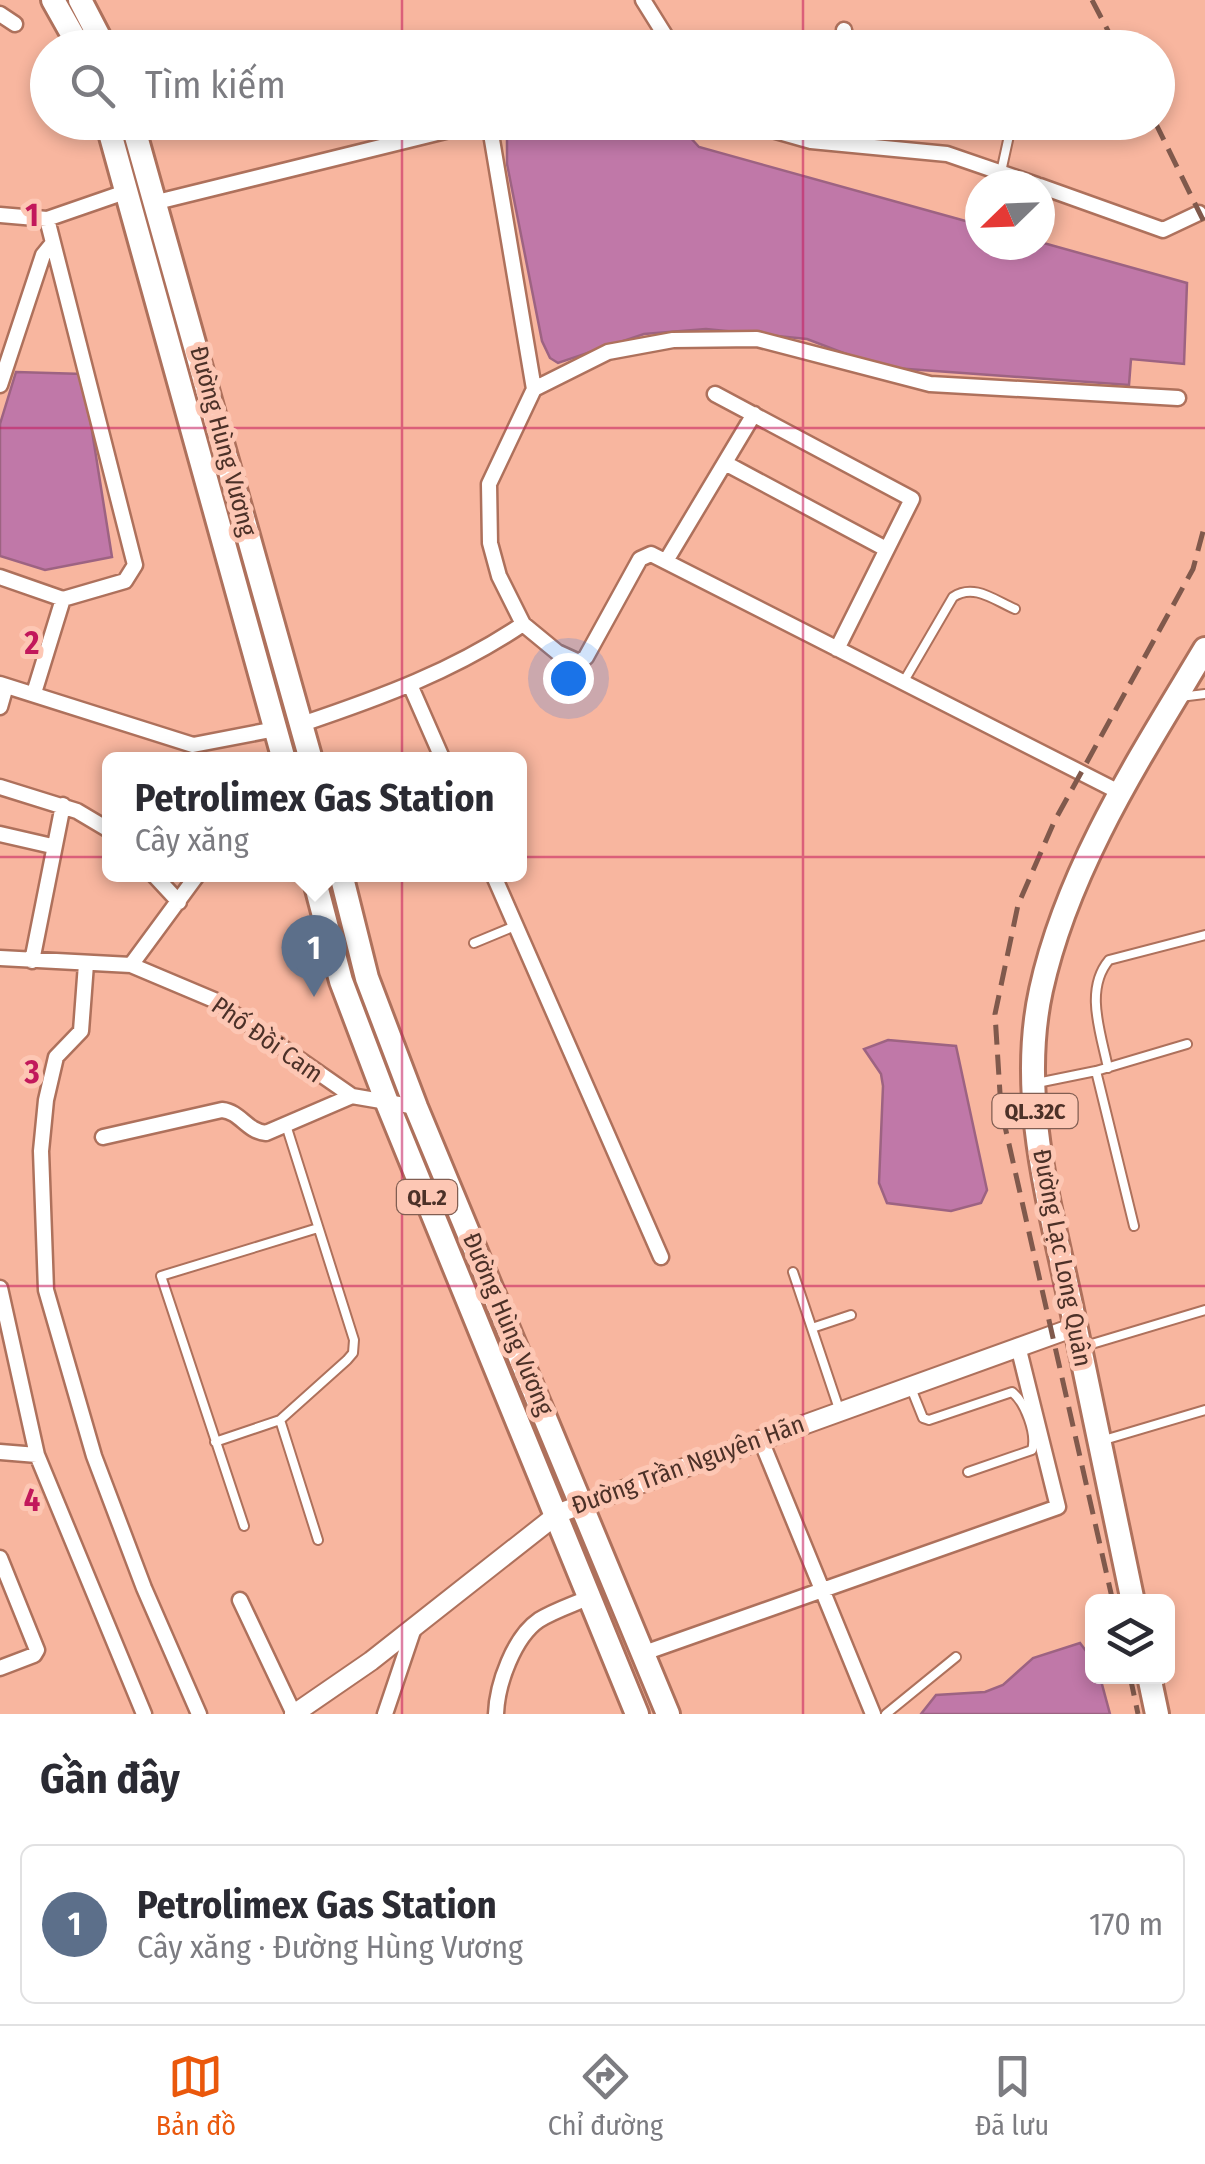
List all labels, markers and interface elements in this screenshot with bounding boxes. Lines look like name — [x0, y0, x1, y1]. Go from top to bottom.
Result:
search box — [30, 30, 1175, 140]
icon: search — [65, 58, 120, 113]
text: Tìm kiếm — [145, 62, 286, 108]
north arrow — [965, 170, 1055, 260]
text: 1 — [25, 196, 39, 234]
street label: Đường Hùng Vương — [183, 343, 263, 540]
text: 2 — [24, 624, 40, 662]
your location — [543, 653, 594, 704]
popup — [102, 752, 527, 882]
text: Petrolimex Gas Station — [135, 775, 494, 821]
text: Cây xăng — [135, 821, 249, 859]
pin: 1 — [282, 914, 346, 997]
street label: Phố Đồi Cam — [206, 991, 328, 1089]
text: 3 — [23, 1053, 40, 1091]
road number: QL.32C — [992, 1094, 1078, 1128]
street label: Đường Lạc Long Quân — [1026, 1147, 1098, 1369]
road number: QL.2 — [397, 1180, 457, 1214]
street label: Đường Hùng Vương — [456, 1228, 560, 1420]
street label: Đường Trần Nguyên Hãn — [568, 1409, 808, 1521]
text: 4 — [24, 1481, 40, 1519]
map controls — [1085, 1594, 1175, 1684]
button: layers — [1085, 1594, 1175, 1684]
text: Gần đây — [40, 1754, 180, 1804]
text: Petrolimex Gas Station — [137, 1882, 497, 1928]
text: 1 — [68, 1905, 81, 1943]
text: 170 m — [1089, 1905, 1163, 1943]
text: Cây xăng · Đường Hùng Vương — [137, 1928, 523, 1966]
tab: Bản đồ — [156, 2049, 236, 2142]
tab: Chỉ đường — [548, 2049, 663, 2142]
tab: Đã lưu — [975, 2049, 1049, 2142]

